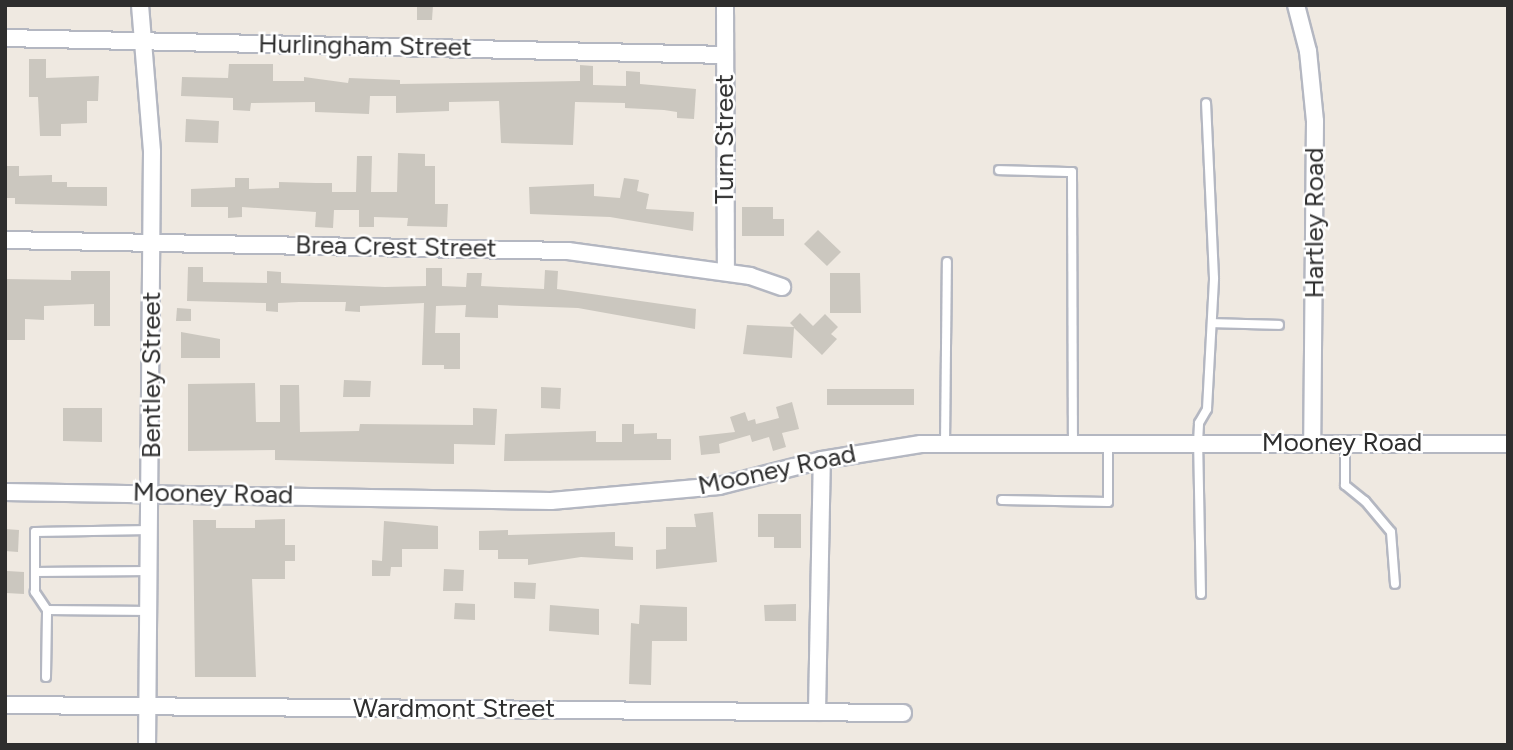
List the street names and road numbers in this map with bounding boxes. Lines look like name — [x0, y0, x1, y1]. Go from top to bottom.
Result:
street label: Hurlingham Street — [258, 29, 472, 63]
street label: Turn Street — [709, 74, 741, 204]
street label: Hartley Road — [1299, 148, 1331, 298]
street label: Brea Crest Street — [295, 230, 497, 264]
street label: Bentley Street — [136, 292, 168, 458]
street label: Mooney Road — [1262, 427, 1422, 459]
street label: Mooney Road — [695, 438, 859, 502]
street label: Mooney Road — [133, 477, 293, 511]
street label: Wardmont Street — [353, 693, 555, 725]

